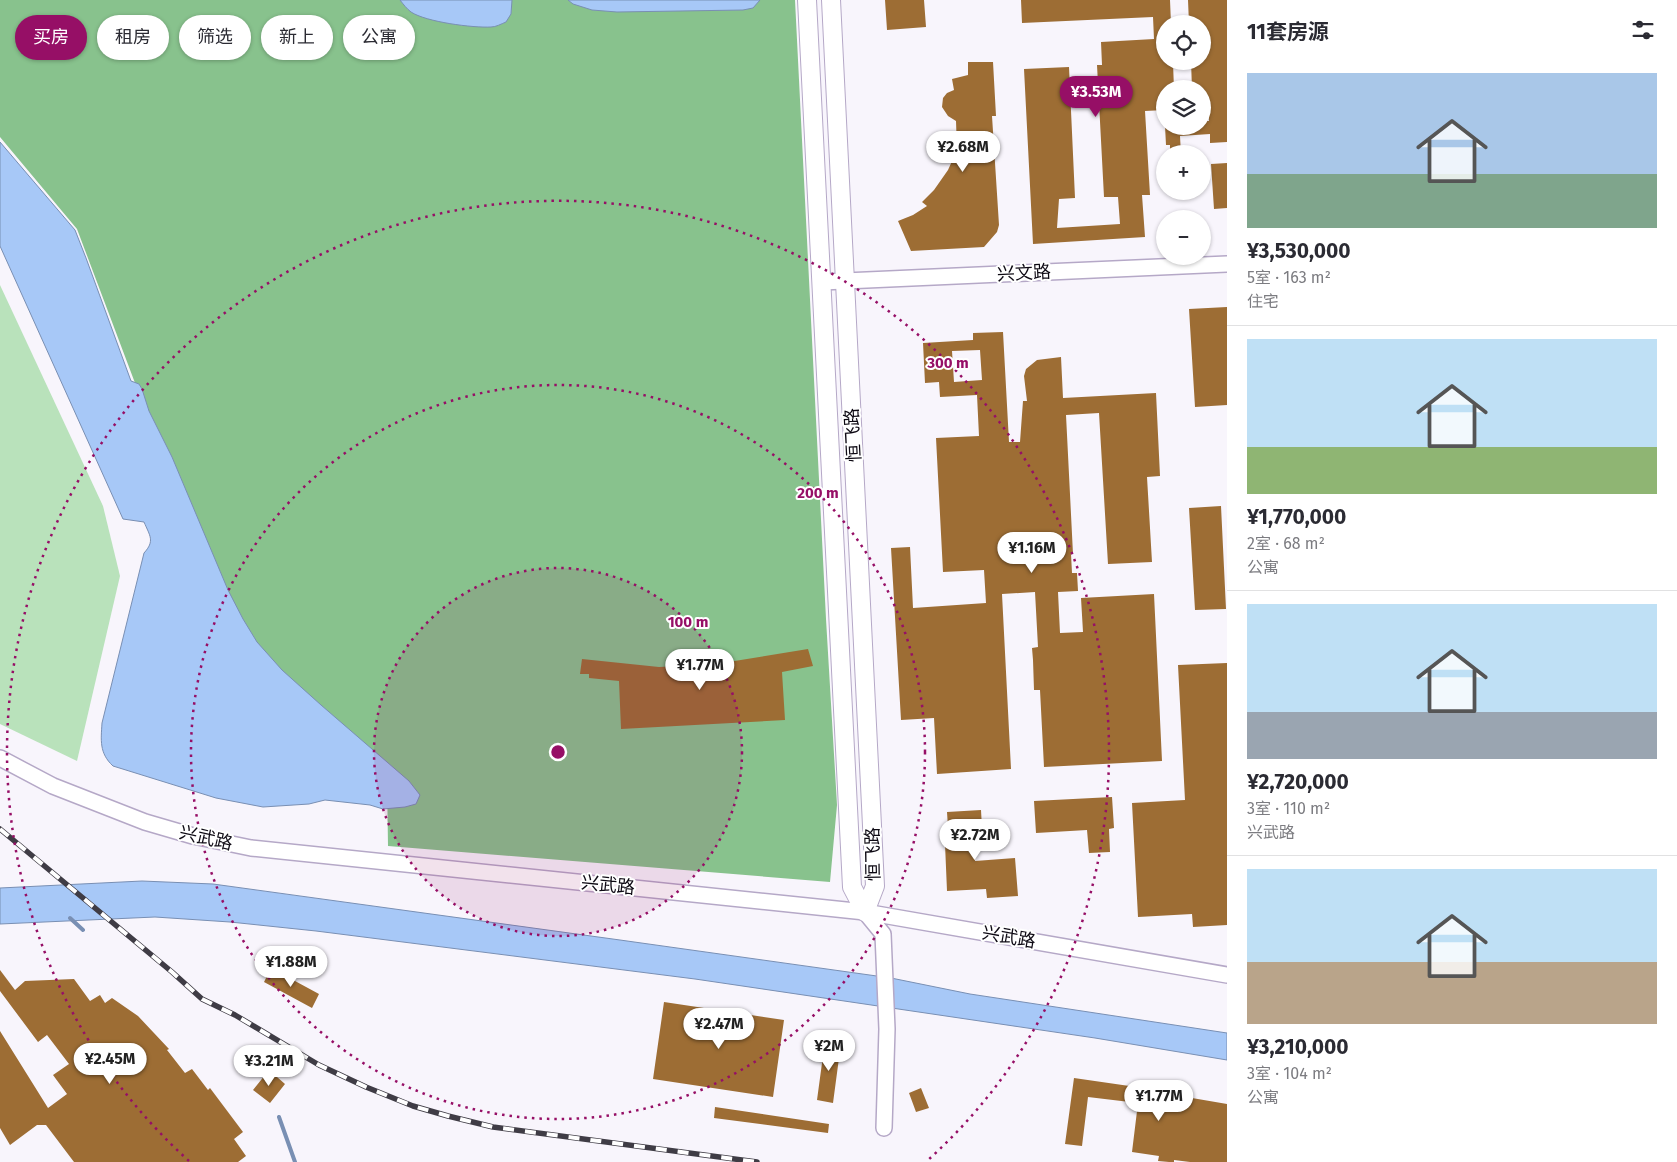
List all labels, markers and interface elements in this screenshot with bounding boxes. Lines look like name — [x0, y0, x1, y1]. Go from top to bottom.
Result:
chip: 买房 — [15, 15, 87, 60]
chip: 租房 — [97, 15, 169, 60]
chip: 筛选 — [179, 15, 251, 60]
chip: 新上 — [261, 15, 333, 60]
chip: 公寓 — [343, 15, 415, 60]
map controls — [1156, 15, 1211, 265]
button: locate — [1156, 15, 1211, 70]
icon: filters — [1629, 16, 1657, 44]
text: 11套房源 — [1247, 19, 1329, 45]
pin: ¥3.53M — [1055, 76, 1137, 118]
button: layers — [1156, 80, 1211, 135]
text: ¥3.53M — [1071, 82, 1121, 101]
icon: home — [1407, 106, 1497, 196]
pin: ¥2.68M — [922, 130, 1004, 173]
text: ¥2.68M — [937, 137, 989, 156]
button: + — [1156, 145, 1211, 200]
button: − — [1156, 210, 1211, 265]
text: ¥3,530,000 — [1247, 238, 1351, 264]
street label: 兴文路 — [996, 261, 1052, 285]
text: 5室 · 163 m² — [1247, 268, 1331, 287]
text: 住宅 — [1247, 292, 1279, 311]
text: 300 m — [926, 354, 969, 372]
icon: home — [1407, 371, 1497, 461]
street label: 恒飞路 — [841, 407, 865, 463]
text: 200 m — [797, 484, 839, 502]
text: ¥1,770,000 — [1247, 504, 1346, 530]
pin: ¥1.16M — [991, 532, 1073, 574]
text: 2室 · 68 m² — [1247, 534, 1325, 553]
text: ¥1.16M — [1008, 538, 1056, 557]
text: 公寓 — [1247, 558, 1279, 577]
text: 100 m — [668, 613, 708, 631]
icon: home — [1407, 636, 1497, 726]
pin: ¥1.77M — [659, 648, 741, 691]
text: ¥1.77M — [676, 655, 724, 674]
centre of rings — [549, 743, 567, 761]
text: ¥2,720,000 — [1247, 769, 1349, 795]
text: 3室 · 110 m² — [1247, 799, 1330, 818]
pin: ¥2.72M — [934, 818, 1016, 861]
street label: 兴武路 — [177, 821, 235, 855]
text: 兴武路 — [1247, 823, 1295, 842]
text: ¥2.72M — [950, 825, 1000, 844]
street label: 恒飞路 — [862, 827, 884, 881]
street label: 兴武路 — [580, 871, 636, 899]
icon: home — [1407, 901, 1497, 991]
street label: 兴武路 — [981, 921, 1037, 953]
pin: ¥1.88M — [250, 946, 332, 988]
text: ¥1.88M — [265, 952, 317, 971]
pin: ¥2.47M — [678, 1008, 760, 1050]
text: ¥2.47M — [694, 1014, 744, 1033]
pin: ¥2M — [805, 1030, 853, 1072]
text: ¥3,210,000 — [1247, 1034, 1349, 1060]
text: ¥2M — [814, 1036, 844, 1055]
pin: ¥2.45M — [69, 1042, 151, 1085]
pin: ¥3.21M — [228, 1044, 310, 1087]
text: ¥2.45M — [85, 1049, 135, 1068]
text: ¥3.21M — [245, 1051, 293, 1070]
text: 3室 · 104 m² — [1247, 1064, 1332, 1083]
pin: ¥1.77M — [1118, 1080, 1200, 1122]
text: ¥1.77M — [1135, 1086, 1183, 1105]
text: 公寓 — [1247, 1088, 1279, 1107]

